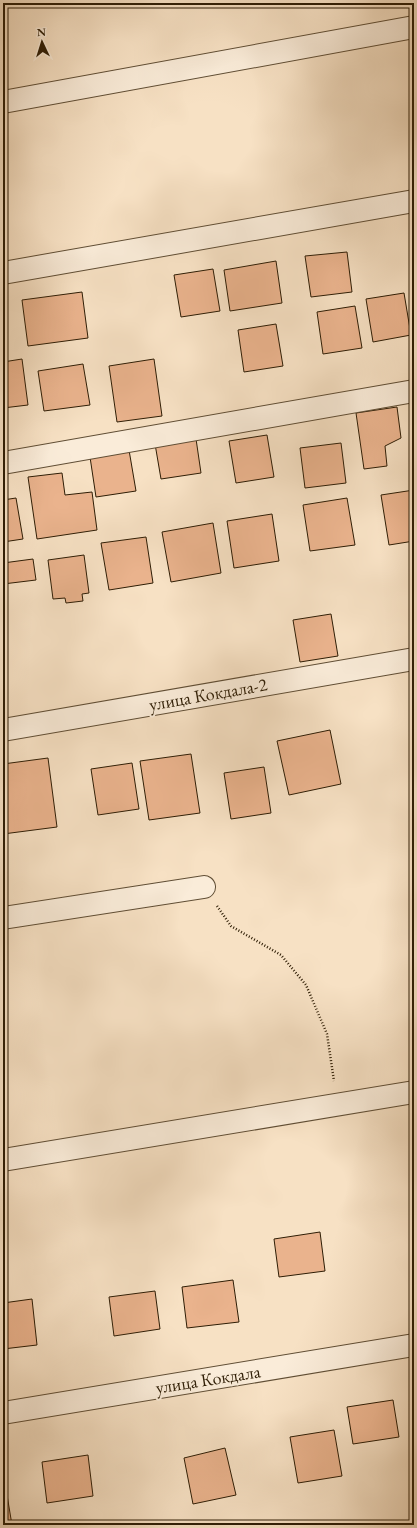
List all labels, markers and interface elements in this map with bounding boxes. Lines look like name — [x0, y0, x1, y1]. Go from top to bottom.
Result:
north arrow — [22, 22, 62, 62]
text: N — [36, 25, 46, 39]
street label: улица Кокдала-2 — [147, 672, 269, 716]
street label: улица Кокдала — [154, 1359, 263, 1399]

